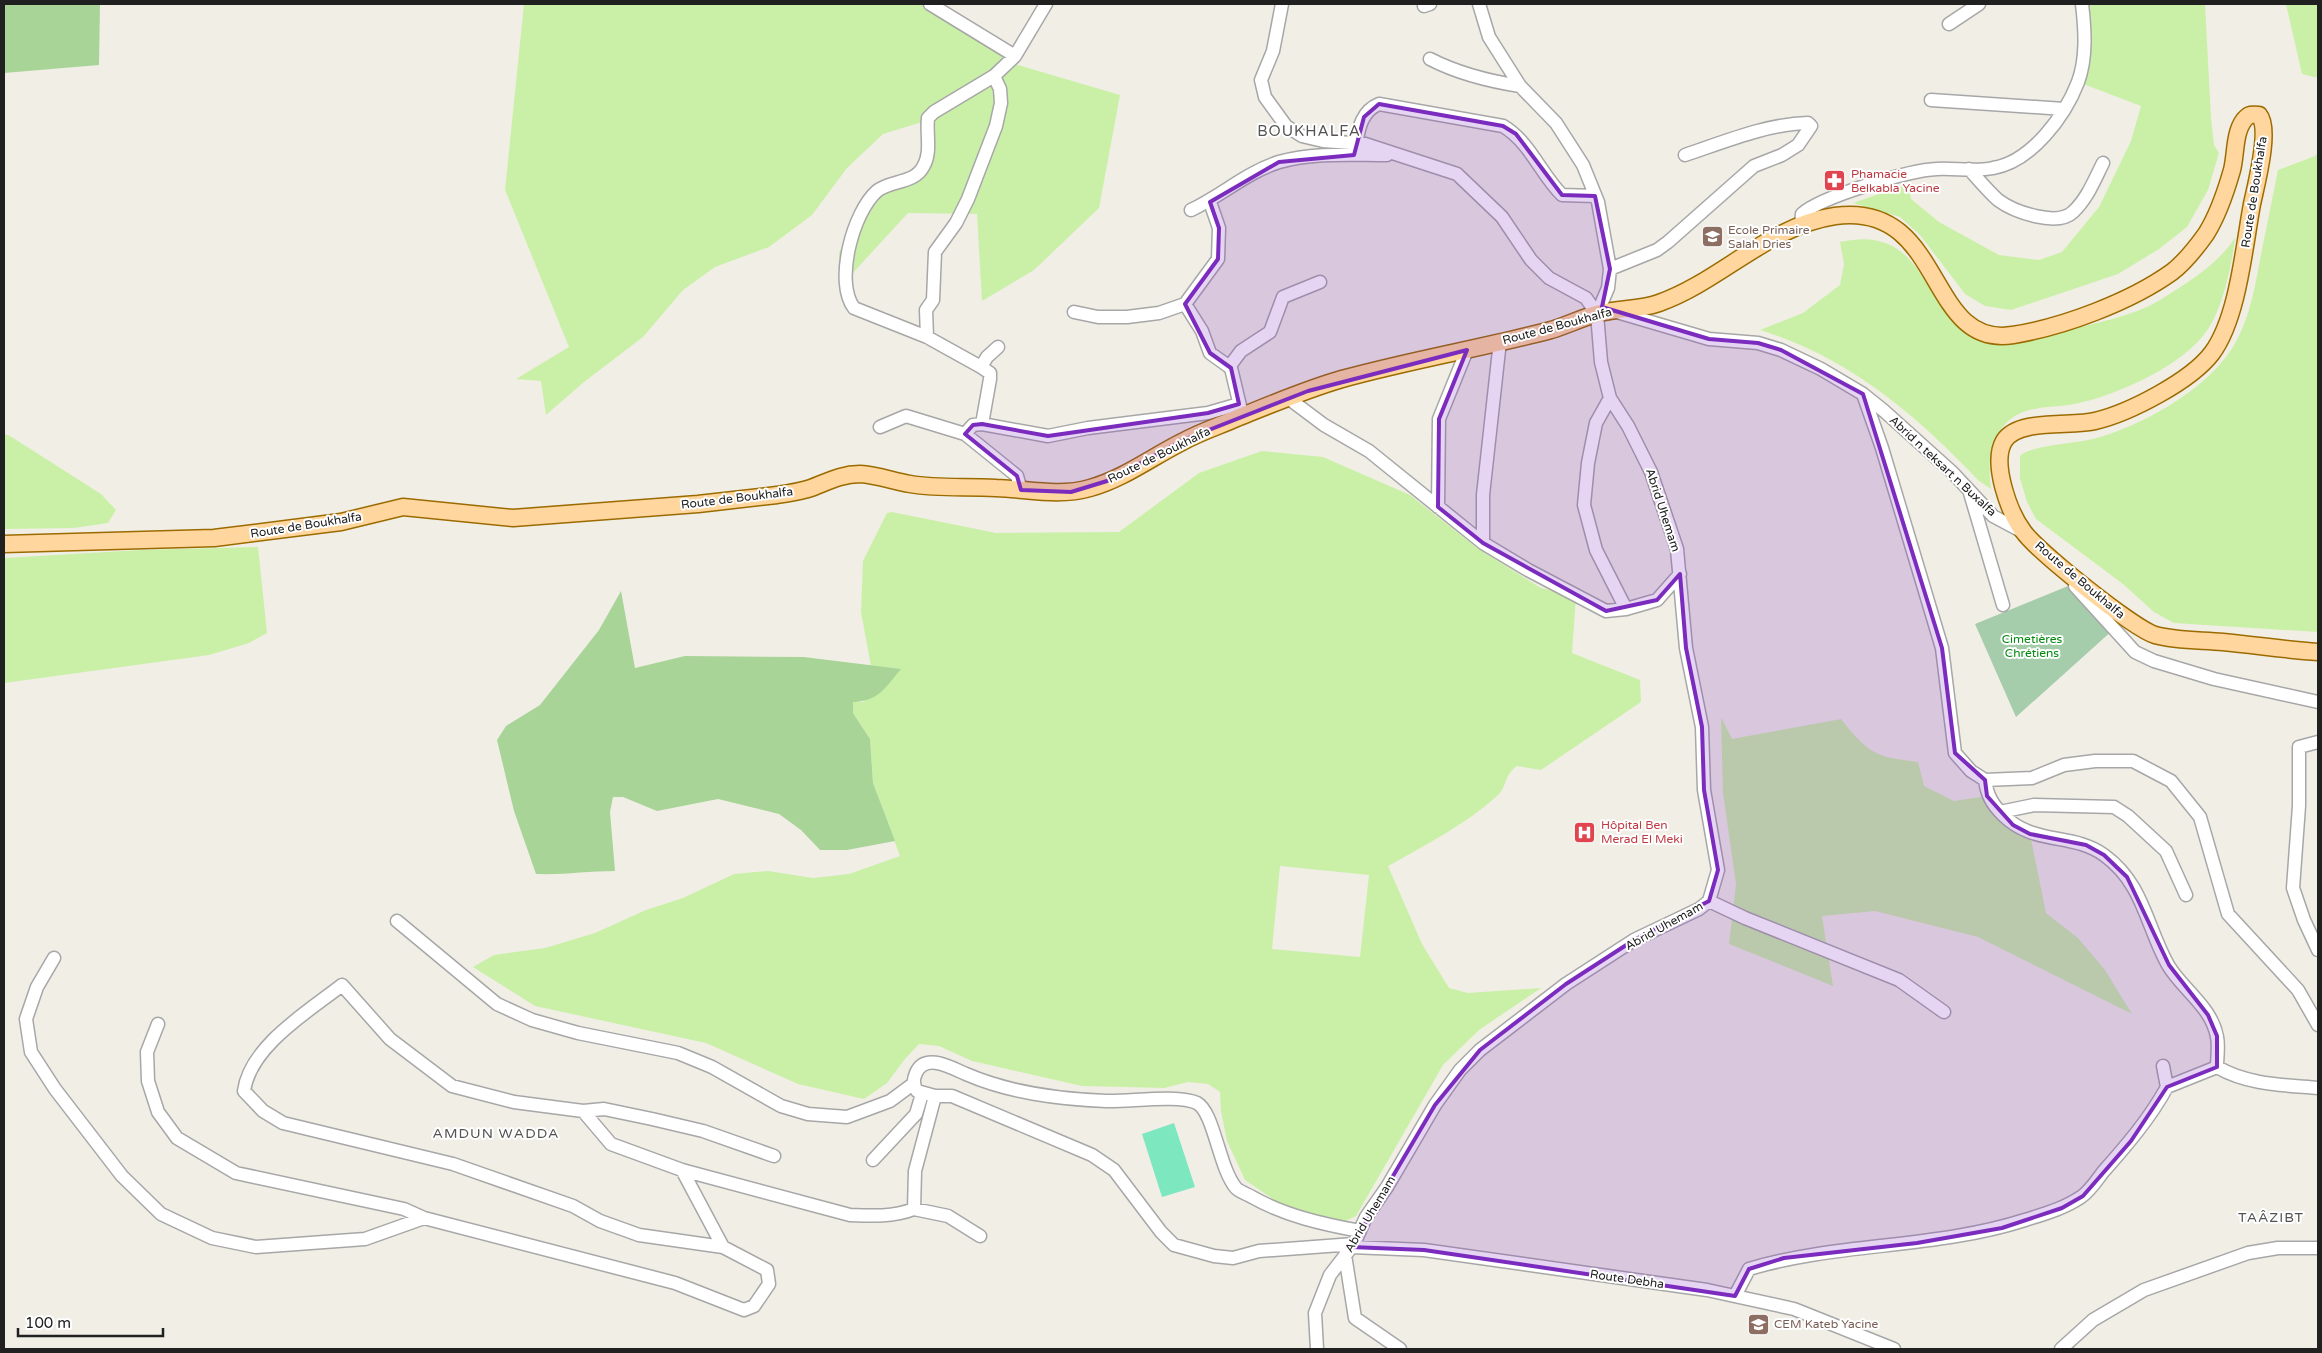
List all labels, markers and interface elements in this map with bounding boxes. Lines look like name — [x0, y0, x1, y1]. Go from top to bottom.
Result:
district label: BOUKHALFA — [1257, 122, 1361, 140]
street label: Route de Boukhalfa — [2238, 135, 2270, 249]
place label: Phamacie Belkabla Yacine — [1851, 167, 1940, 195]
pharmacy icon: Phamacie Belkabla Yacine — [1823, 169, 1847, 193]
place label: Ecole Primaire Salah Dries — [1728, 223, 1810, 251]
school or university icon: Ecole Primaire Salah Dries — [1700, 225, 1724, 249]
street label: Route de Boukhalfa — [1501, 305, 1613, 347]
street label: Abrid n teksart n Buxalfa — [1887, 413, 1999, 519]
street label: Route de Boukhalfa — [1105, 424, 1213, 486]
street label: Abrid Uhemam — [1643, 467, 1683, 553]
street label: Route de Boukhalfa — [680, 484, 794, 512]
street label: Route de Boukhalfa — [249, 509, 363, 541]
street label: Route de Boukhalfa — [2032, 538, 2128, 622]
park label: Cimetières Chrétiens — [2002, 632, 2062, 660]
place label: Hôpital Ben Merad El Meki — [1601, 818, 1683, 846]
hospital icon: Hôpital Ben Merad El Meki — [1573, 820, 1597, 844]
street label: Abrid Uhemam — [1623, 899, 1705, 953]
district label: AMDUN WADDA — [433, 1125, 559, 1142]
street label: Abrid Uhemam — [1342, 1173, 1398, 1255]
district label: TAÂZIBT — [2238, 1209, 2304, 1226]
street label: Route Debha — [1589, 1267, 1665, 1291]
scale bar — [18, 1306, 162, 1338]
school or university icon: CEM Kateb Yacine — [1746, 1312, 1770, 1336]
text: 100 m — [25, 1314, 71, 1332]
place label: CEM Kateb Yacine — [1774, 1317, 1878, 1331]

